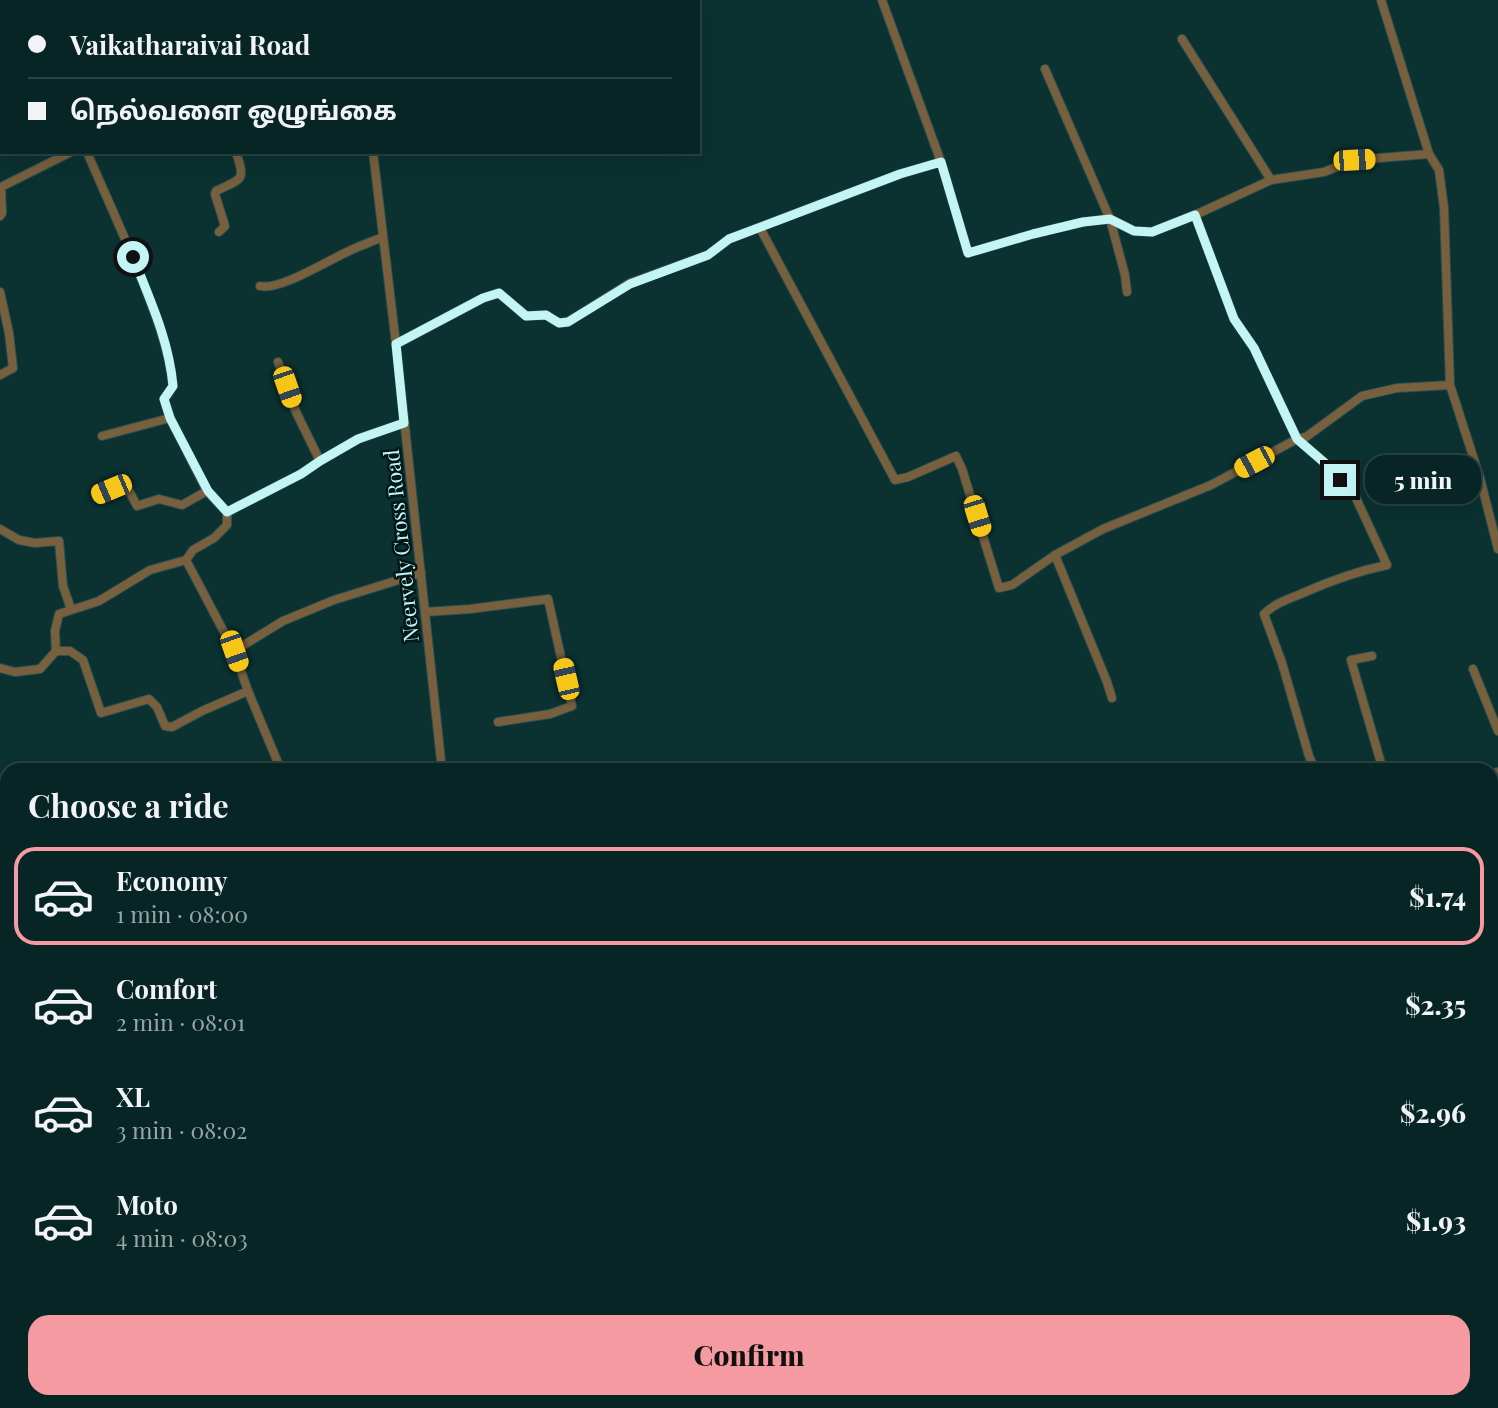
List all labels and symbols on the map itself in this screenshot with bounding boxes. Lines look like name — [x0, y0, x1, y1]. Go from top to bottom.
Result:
car — [1333, 148, 1376, 172]
route start — [117, 241, 149, 273]
car — [271, 364, 304, 410]
car — [1231, 443, 1278, 481]
street label: Neervely Cross Road — [376, 448, 424, 644]
callout: 5 min — [1364, 456, 1480, 504]
route end — [1324, 464, 1356, 496]
car — [88, 471, 135, 507]
car — [961, 493, 994, 539]
car — [218, 628, 251, 674]
car — [552, 656, 581, 702]

